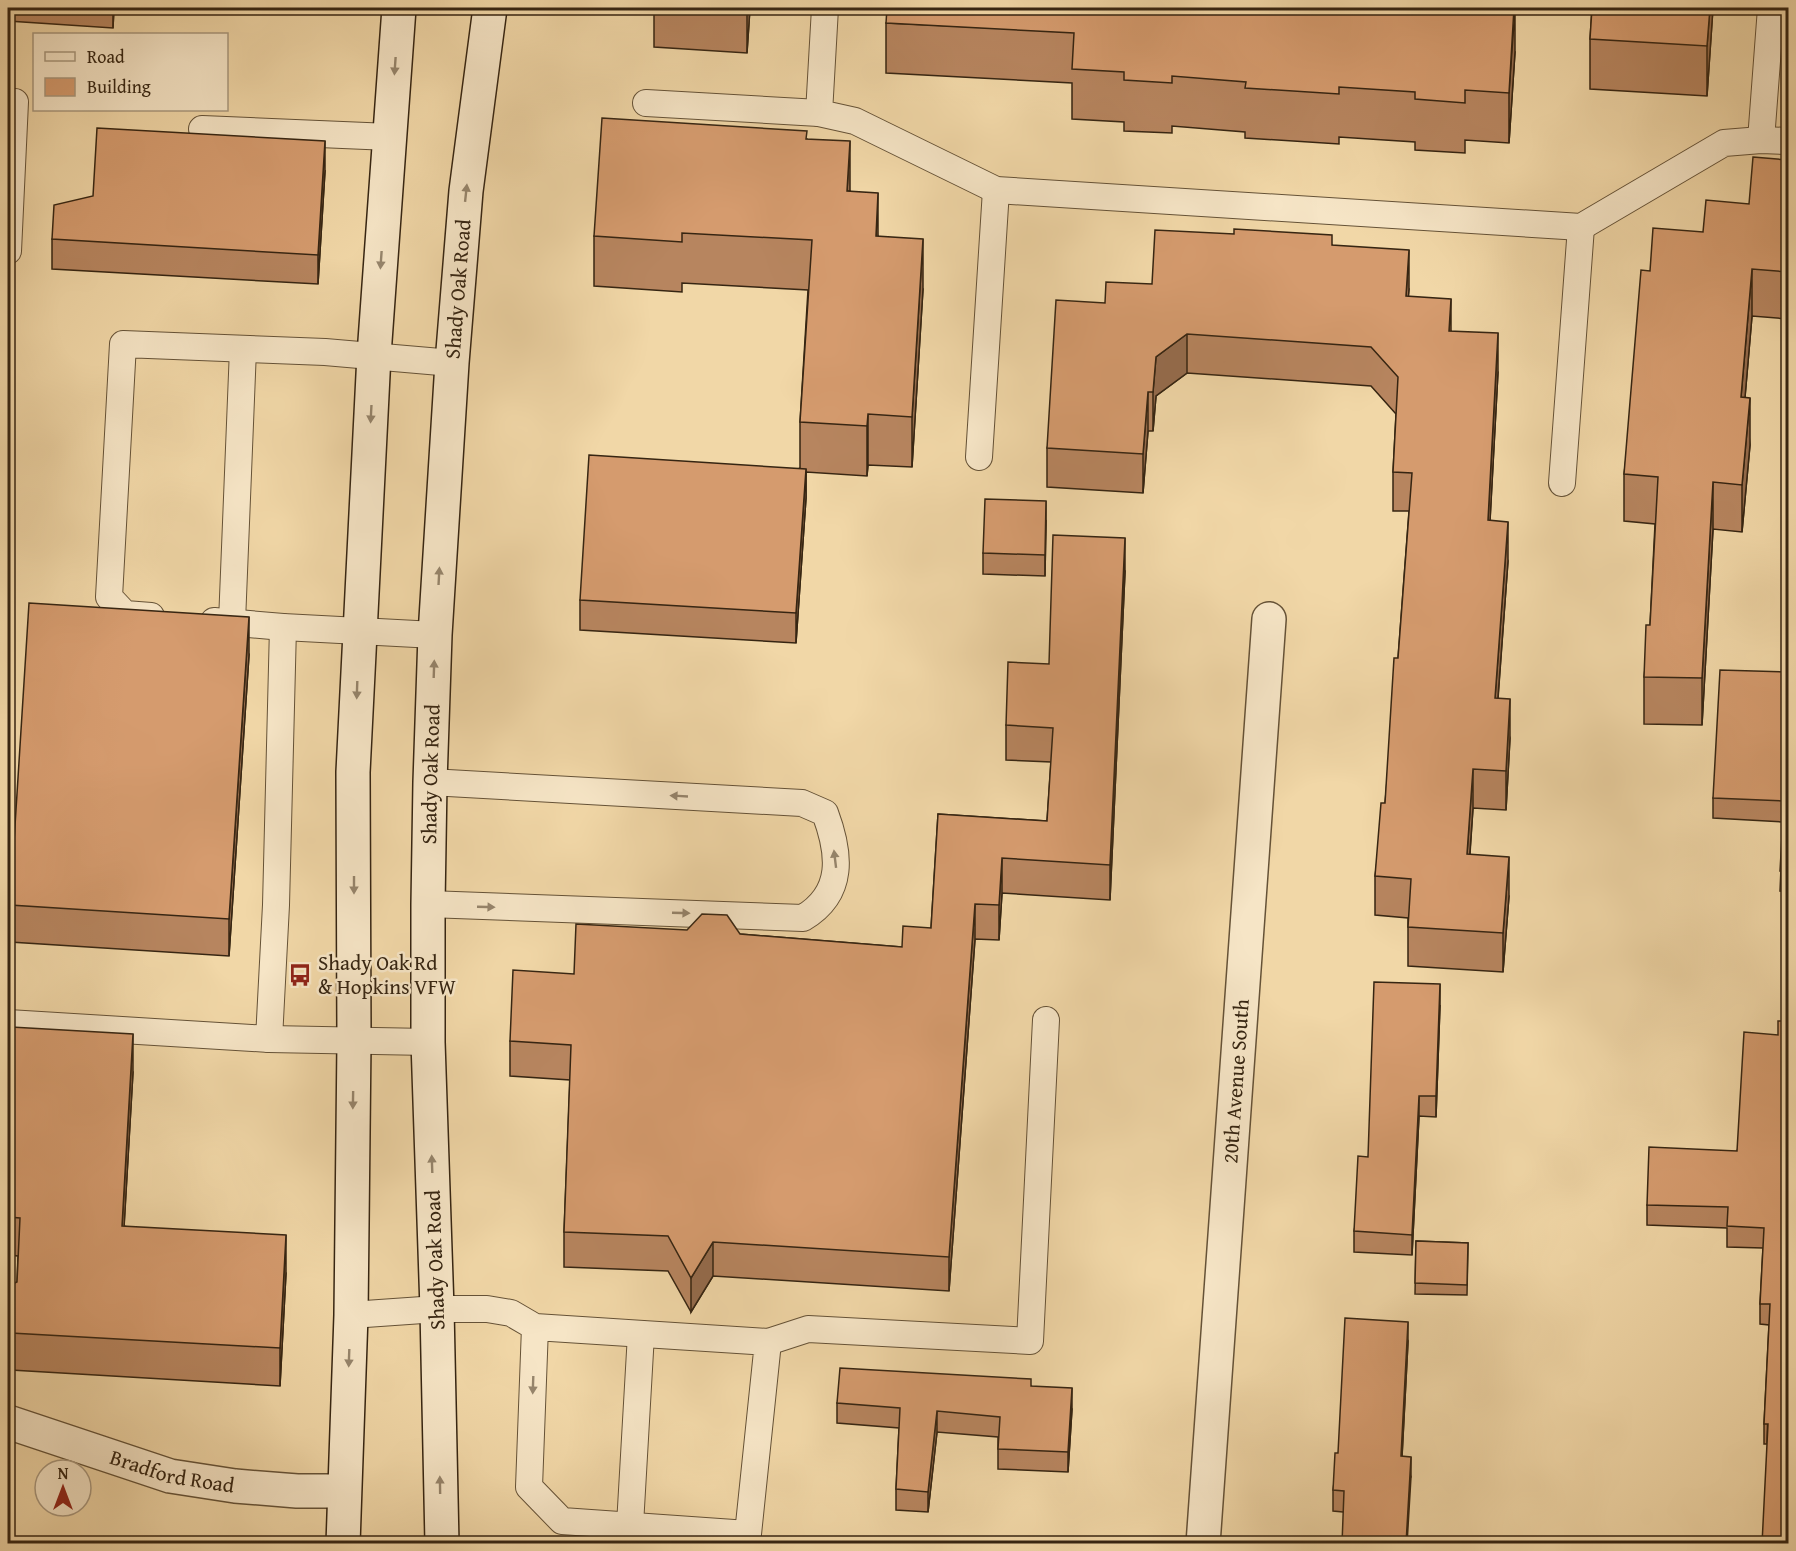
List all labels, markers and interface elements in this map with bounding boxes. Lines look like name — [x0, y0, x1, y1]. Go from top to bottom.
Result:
legend — [33, 33, 228, 111]
text: Road — [87, 43, 125, 70]
one-way arrow — [390, 56, 399, 75]
text: Building — [87, 73, 151, 100]
one-way arrow — [461, 184, 471, 203]
street label: Shady Oak Road — [436, 217, 479, 360]
one-way arrow — [376, 251, 385, 270]
one-way arrow — [366, 404, 375, 423]
one-way arrow — [434, 567, 443, 586]
one-way arrow — [429, 659, 439, 678]
one-way arrow — [352, 681, 361, 700]
street label: Shady Oak Road — [413, 703, 448, 845]
one-way arrow — [669, 792, 688, 801]
one-way arrow — [830, 849, 840, 868]
one-way arrow — [349, 875, 359, 894]
one-way arrow — [477, 902, 496, 911]
one-way arrow — [671, 909, 690, 918]
place label: Shady Oak Rd & Hopkins VFW — [318, 947, 456, 1002]
bus stop icon: Shady Oak Rd & Hopkins VFW — [287, 962, 313, 988]
street label: 20th Avenue South — [1214, 998, 1257, 1164]
one-way arrow — [348, 1090, 358, 1109]
one-way arrow — [428, 1155, 437, 1174]
street label: Shady Oak Road — [417, 1189, 452, 1331]
one-way arrow — [345, 1348, 354, 1367]
one-way arrow — [528, 1376, 538, 1395]
street label: Bradford Road — [106, 1441, 237, 1501]
north arrow — [33, 1458, 93, 1518]
text: N — [58, 1461, 69, 1485]
one-way arrow — [436, 1476, 445, 1495]

